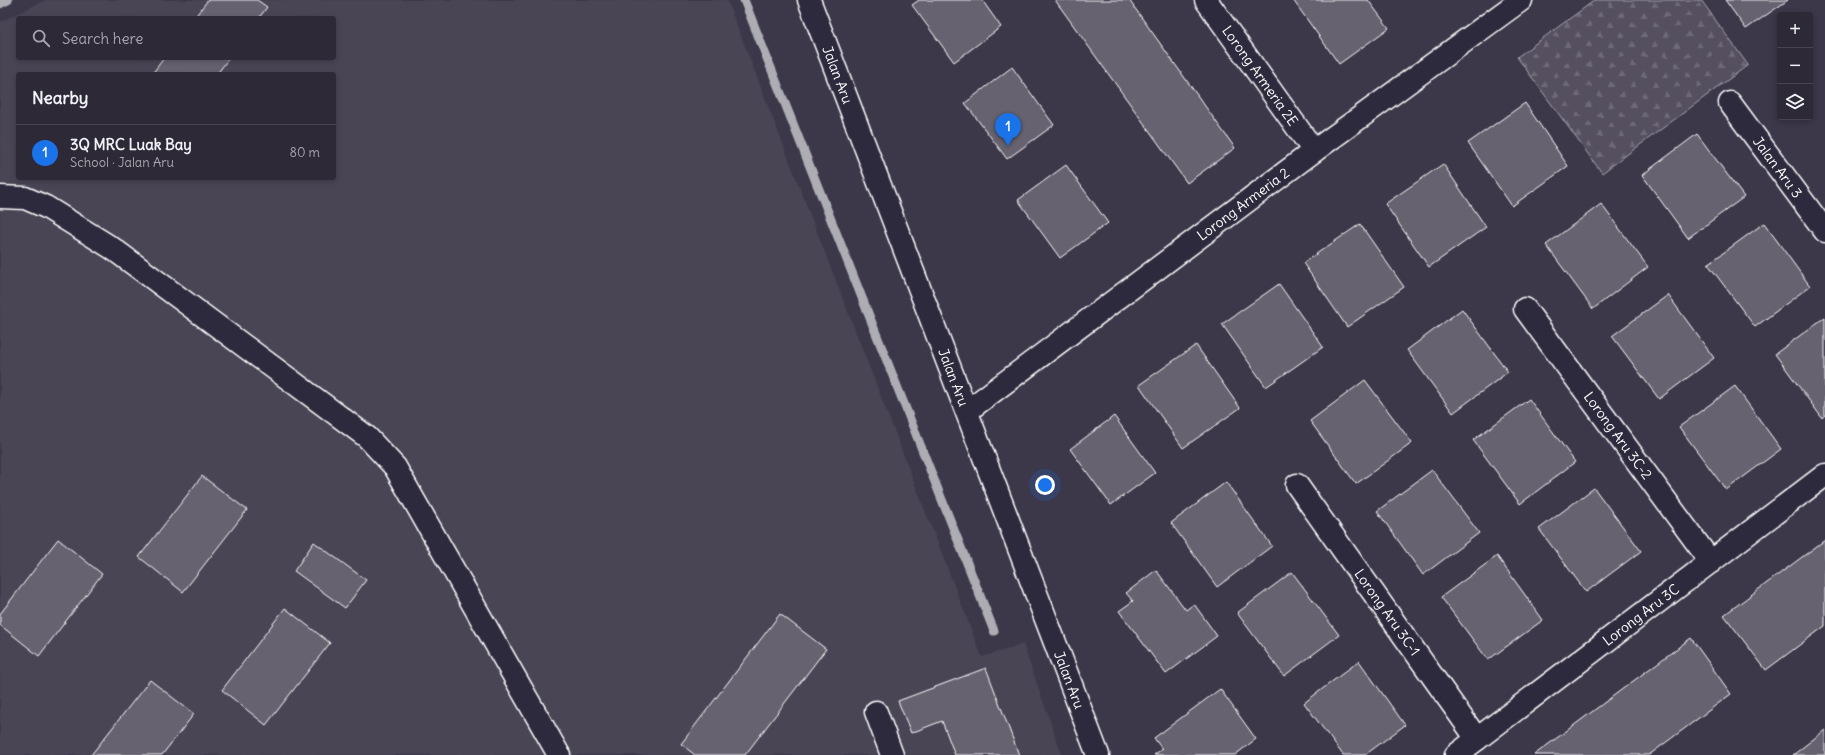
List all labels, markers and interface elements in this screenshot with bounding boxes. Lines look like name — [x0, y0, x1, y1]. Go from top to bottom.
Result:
map controls — [1777, 12, 1813, 120]
button: + — [1777, 12, 1813, 48]
search box — [16, 16, 336, 60]
street label: Lorong Armeria 2E — [1218, 22, 1302, 129]
icon: search — [30, 27, 52, 49]
text: Search here — [62, 29, 143, 48]
street label: Jalan Aru — [818, 43, 857, 106]
button: − — [1777, 48, 1813, 84]
button: layers — [1777, 84, 1813, 120]
text: Nearby — [32, 87, 88, 109]
pin: 1 — [995, 113, 1021, 146]
street label: Jalan Aru 3 — [1749, 133, 1806, 202]
text: 3Q MRC Luak Bay — [70, 135, 192, 154]
text: 1 — [42, 144, 48, 161]
text: 80 m — [289, 144, 320, 161]
text: School · Jalan Aru — [70, 154, 174, 171]
street label: Lorong Armeria 2 — [1193, 164, 1293, 244]
street label: Jalan Aru — [934, 346, 973, 409]
street label: Lorong Aru 3C-2 — [1580, 388, 1656, 483]
your location — [1035, 475, 1055, 495]
street label: Lorong Aru 3C-1 — [1350, 565, 1424, 659]
street label: Lorong Aru 3C — [1599, 580, 1683, 650]
street label: Jalan Aru — [1050, 648, 1088, 711]

